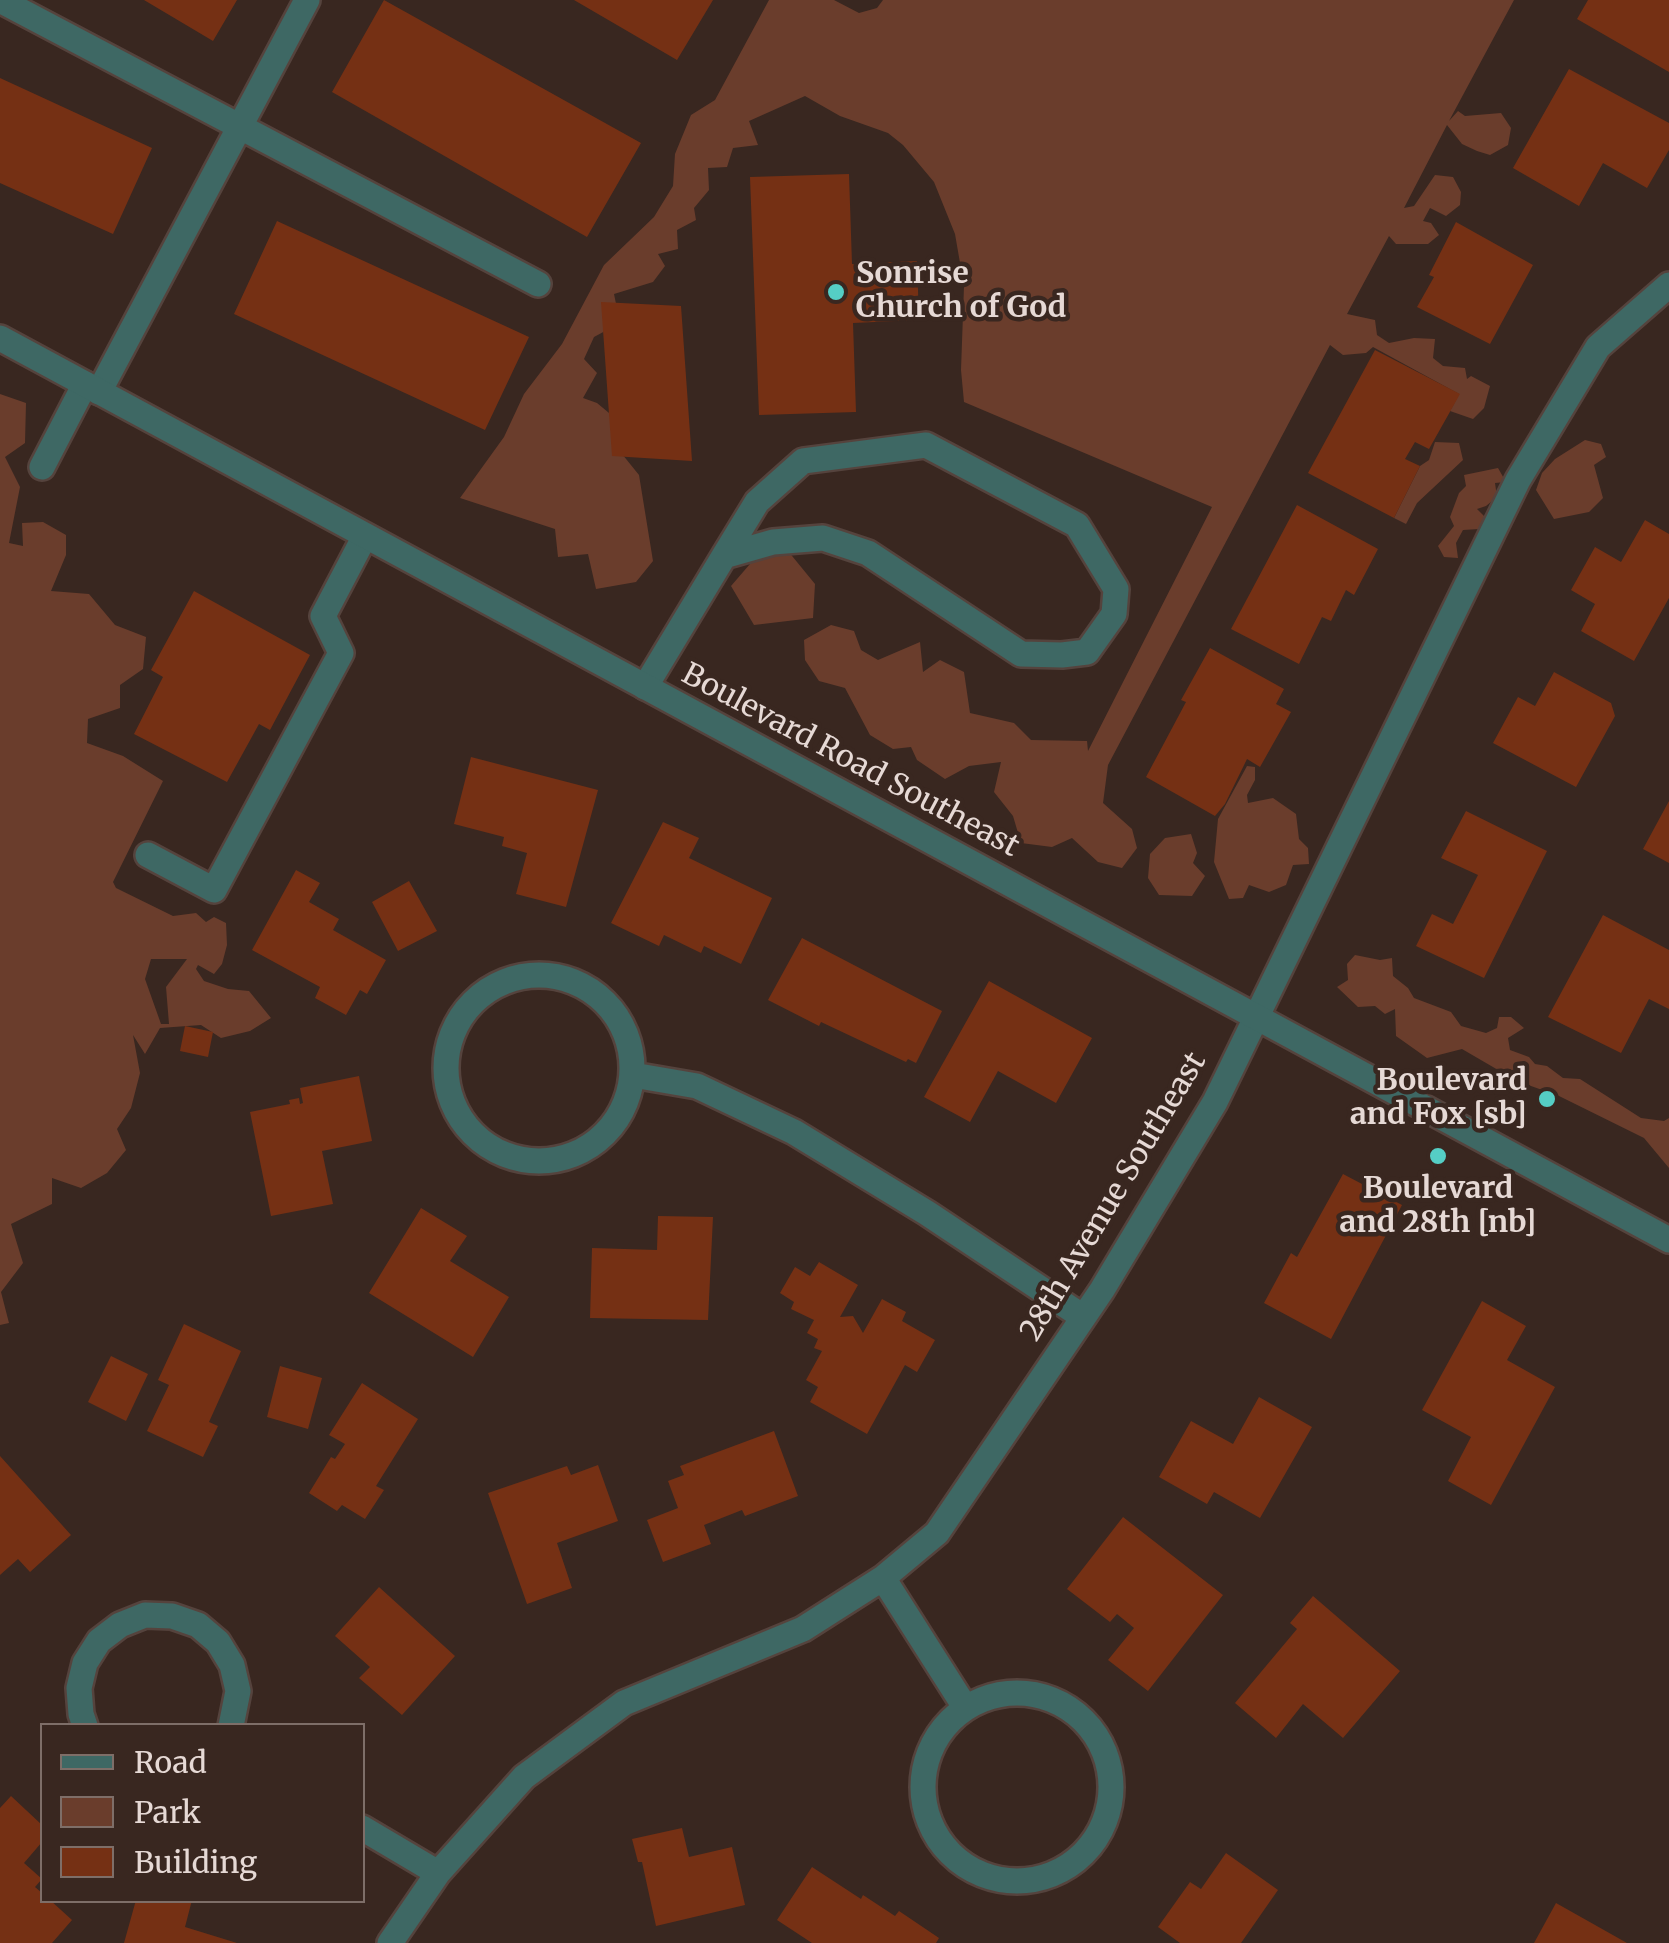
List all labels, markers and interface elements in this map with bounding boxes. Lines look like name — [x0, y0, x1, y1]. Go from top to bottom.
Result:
place label: Sonrise Church of God — [856, 257, 1066, 328]
marker: Sonrise Church of God — [825, 281, 847, 303]
street label: Boulevard Road Southeast — [675, 657, 1025, 865]
street label: 28th Avenue Southeast — [1014, 1046, 1214, 1348]
place label: Boulevard and Fox [sb] — [1350, 1064, 1527, 1134]
marker: Boulevard and Fox [sb] — [1536, 1088, 1558, 1110]
marker: Boulevard and 28th [nb] — [1427, 1145, 1449, 1167]
place label: Boulevard and 28th [nb] — [1340, 1172, 1536, 1242]
legend — [40, 1723, 365, 1903]
text: Road — [134, 1743, 207, 1781]
text: Park — [134, 1793, 201, 1831]
text: Building — [134, 1843, 257, 1881]

